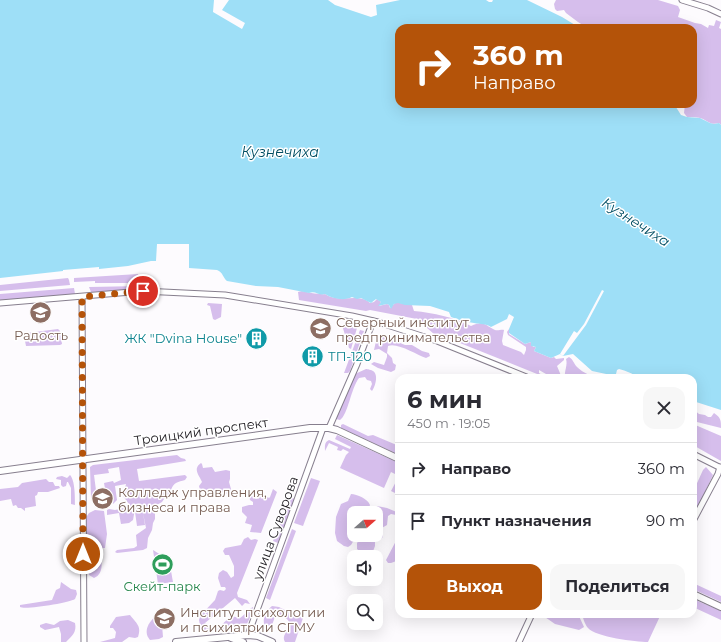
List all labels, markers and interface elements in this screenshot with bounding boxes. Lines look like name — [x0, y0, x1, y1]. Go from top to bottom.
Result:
text: 360 m — [473, 38, 564, 72]
icon: right — [407, 40, 459, 92]
text: Направо — [473, 72, 556, 94]
water label: Кузнечиха — [241, 143, 319, 161]
water label: Кузнечиха — [599, 193, 673, 251]
pin — [126, 274, 160, 308]
icon: arrive — [132, 280, 154, 302]
school or university icon: Радость — [28, 300, 54, 326]
place label: Северный институт предпринимательства — [336, 314, 490, 345]
school or university icon: Северный институт предпринимательства — [308, 316, 334, 342]
building icon: ЖК "Dvina House" — [244, 325, 270, 351]
place label: Радость — [14, 327, 68, 343]
place label: ЖК "Dvina House" — [124, 330, 242, 346]
building icon: ТП-120 — [300, 343, 326, 369]
place label: ТП-120 — [328, 348, 372, 364]
text: 6 мин — [407, 385, 482, 414]
button: close — [643, 387, 685, 429]
street label: Троицкий проспект — [133, 414, 270, 448]
text: 450 m · 19:05 — [407, 415, 490, 431]
icon: right — [407, 458, 429, 480]
text: Направо — [441, 459, 511, 478]
text: 360 m — [638, 459, 685, 478]
street label: улица Суворова — [248, 474, 301, 583]
place label: Колледж управления, бизнеса и права — [118, 484, 267, 515]
school or university icon: Колледж управления, бизнеса и права — [90, 486, 116, 512]
north arrow — [347, 506, 383, 542]
map controls — [347, 506, 383, 630]
icon: arrive — [407, 510, 429, 532]
text: Пункт назначения — [441, 511, 592, 530]
text: 90 m — [646, 511, 685, 530]
position arrow — [62, 533, 104, 575]
button: sound — [347, 550, 383, 586]
sports icon: Скейт-парк — [149, 551, 175, 577]
button: Выход — [407, 564, 542, 610]
button: Поделиться — [550, 564, 685, 610]
place label: Скейт-парк — [123, 578, 201, 594]
button: search — [347, 594, 383, 630]
place label: Институт психологии и психиатрии СГМУ — [180, 604, 325, 635]
school or university icon: Институт психологии и психиатрии СГМУ — [152, 606, 178, 632]

